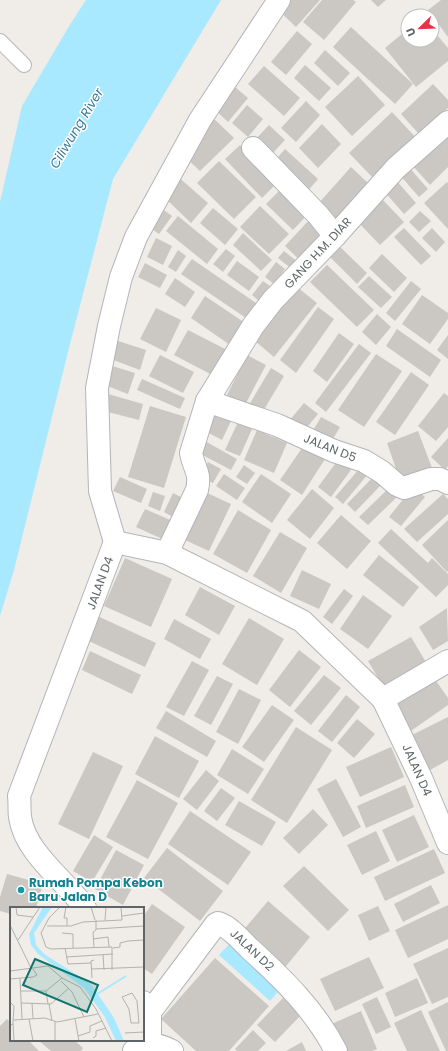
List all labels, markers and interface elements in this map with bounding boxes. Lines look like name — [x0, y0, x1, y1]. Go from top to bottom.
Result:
north arrow — [400, 8, 440, 48]
text: U — [402, 25, 420, 39]
water label: Ciliwung River — [45, 83, 109, 172]
street label: GANG H.M. DIAR — [280, 213, 355, 292]
street label: JALAN D5 — [301, 429, 359, 466]
street label: JALAN D4 — [82, 553, 117, 612]
street label: JALAN D4 — [398, 741, 437, 799]
place label: Rumah Pompa Kebon Baru Jalan D — [29, 874, 163, 905]
marker: Rumah Pompa Kebon Baru Jalan D — [16, 885, 26, 895]
inset map — [10, 907, 144, 1041]
street label: JALAN D2 — [227, 925, 278, 975]

